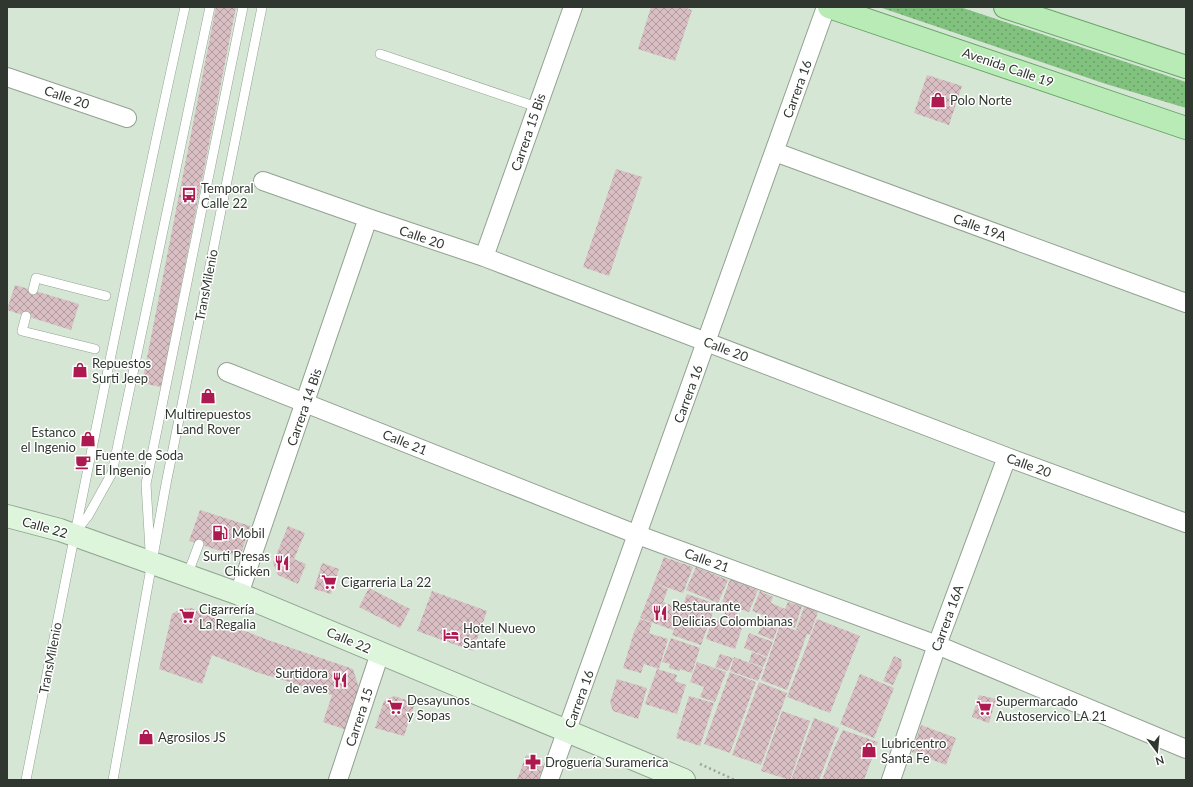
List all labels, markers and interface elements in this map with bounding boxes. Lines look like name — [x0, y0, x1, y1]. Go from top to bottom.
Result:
street label: Avenida Calle 19 — [960, 44, 1056, 90]
street label: Carrera 16 — [779, 58, 815, 120]
street label: Calle 20 — [42, 82, 92, 112]
street label: Carrera 15 Bis — [507, 91, 549, 173]
shop icon: Polo Norte — [929, 91, 947, 109]
place label: Polo Norte — [950, 92, 1012, 108]
place label: Temporal Calle 22 — [201, 180, 253, 211]
bus stop icon: Temporal Calle 22 — [180, 186, 198, 204]
street label: Calle 19A — [951, 210, 1009, 244]
street label: Calle 20 — [397, 222, 447, 252]
street label: TransMilenio — [191, 248, 221, 322]
street label: Calle 20 — [701, 333, 751, 365]
place label: Repuestos Surti Jeep — [92, 355, 152, 386]
shop icon: Repuestos Surti Jeep — [71, 361, 89, 379]
street label: Carrera 16 — [670, 363, 706, 425]
street label: Carrera 14 Bis — [283, 366, 325, 448]
shop icon: Multirepuestos Land Rover — [199, 387, 217, 405]
place label: Multirepuestos Land Rover — [165, 406, 251, 437]
place label: Estanco el Ingenio — [21, 424, 76, 455]
street label: Calle 21 — [380, 426, 430, 458]
shop icon: Estanco el Ingenio — [79, 430, 97, 448]
place label: Fuente de Soda El Ingenio — [95, 447, 184, 478]
street label: Calle 20 — [1004, 450, 1054, 481]
cafe icon: Fuente de Soda El Ingenio — [74, 453, 92, 471]
street label: Calle 22 — [20, 513, 70, 541]
fuel station icon: Mobil — [211, 524, 229, 542]
place label: Mobil — [232, 525, 265, 541]
street label: Calle 21 — [682, 545, 732, 575]
place label: Surti Presas Chicken — [203, 548, 270, 579]
restaurant icon: Surti Presas Chicken — [273, 554, 291, 572]
supermarket icon: Cigarreria La 22 — [320, 573, 338, 591]
place label: Cigarreria La 22 — [341, 574, 431, 590]
street label: Carrera 16A — [928, 582, 966, 653]
place label: Restaurante Delicias Colombianas — [672, 598, 793, 629]
place label: Cigarrería La Regalia — [199, 601, 256, 632]
restaurant icon: Restaurante Delicias Colombianas — [651, 604, 669, 622]
supermarket icon: Cigarrería La Regalia — [178, 607, 196, 625]
place label: Hotel Nuevo Santafe — [463, 620, 536, 651]
street label: TransMilenio — [35, 621, 65, 695]
street label: Calle 22 — [324, 624, 374, 656]
hotel icon: Hotel Nuevo Santafe — [442, 626, 460, 644]
place label: Surtidora de aves — [275, 665, 328, 696]
street label: Carrera 16 — [561, 668, 597, 730]
restaurant icon: Surtidora de aves — [331, 671, 349, 689]
street label: Carrera 15 — [342, 686, 376, 748]
place label: Desayunos y Sopas — [407, 692, 470, 723]
place label: Supermarcado Austoservico LA 21 — [996, 693, 1107, 724]
supermarket icon: Desayunos y Sopas — [386, 698, 404, 716]
supermarket icon: Supermarcado Austoservico LA 21 — [975, 699, 993, 717]
shop icon: Agrosilos JS — [137, 728, 155, 746]
place label: Agrosilos JS — [158, 729, 226, 745]
north arrow — [1137, 731, 1177, 771]
place label: Lubricentro Santa Fe — [881, 735, 946, 766]
shop icon: Lubricentro Santa Fe — [860, 741, 878, 759]
pharmacy icon: Droguería Suramerica — [524, 753, 542, 771]
place label: Droguería Suramerica — [545, 754, 668, 770]
text: N — [1154, 754, 1166, 769]

